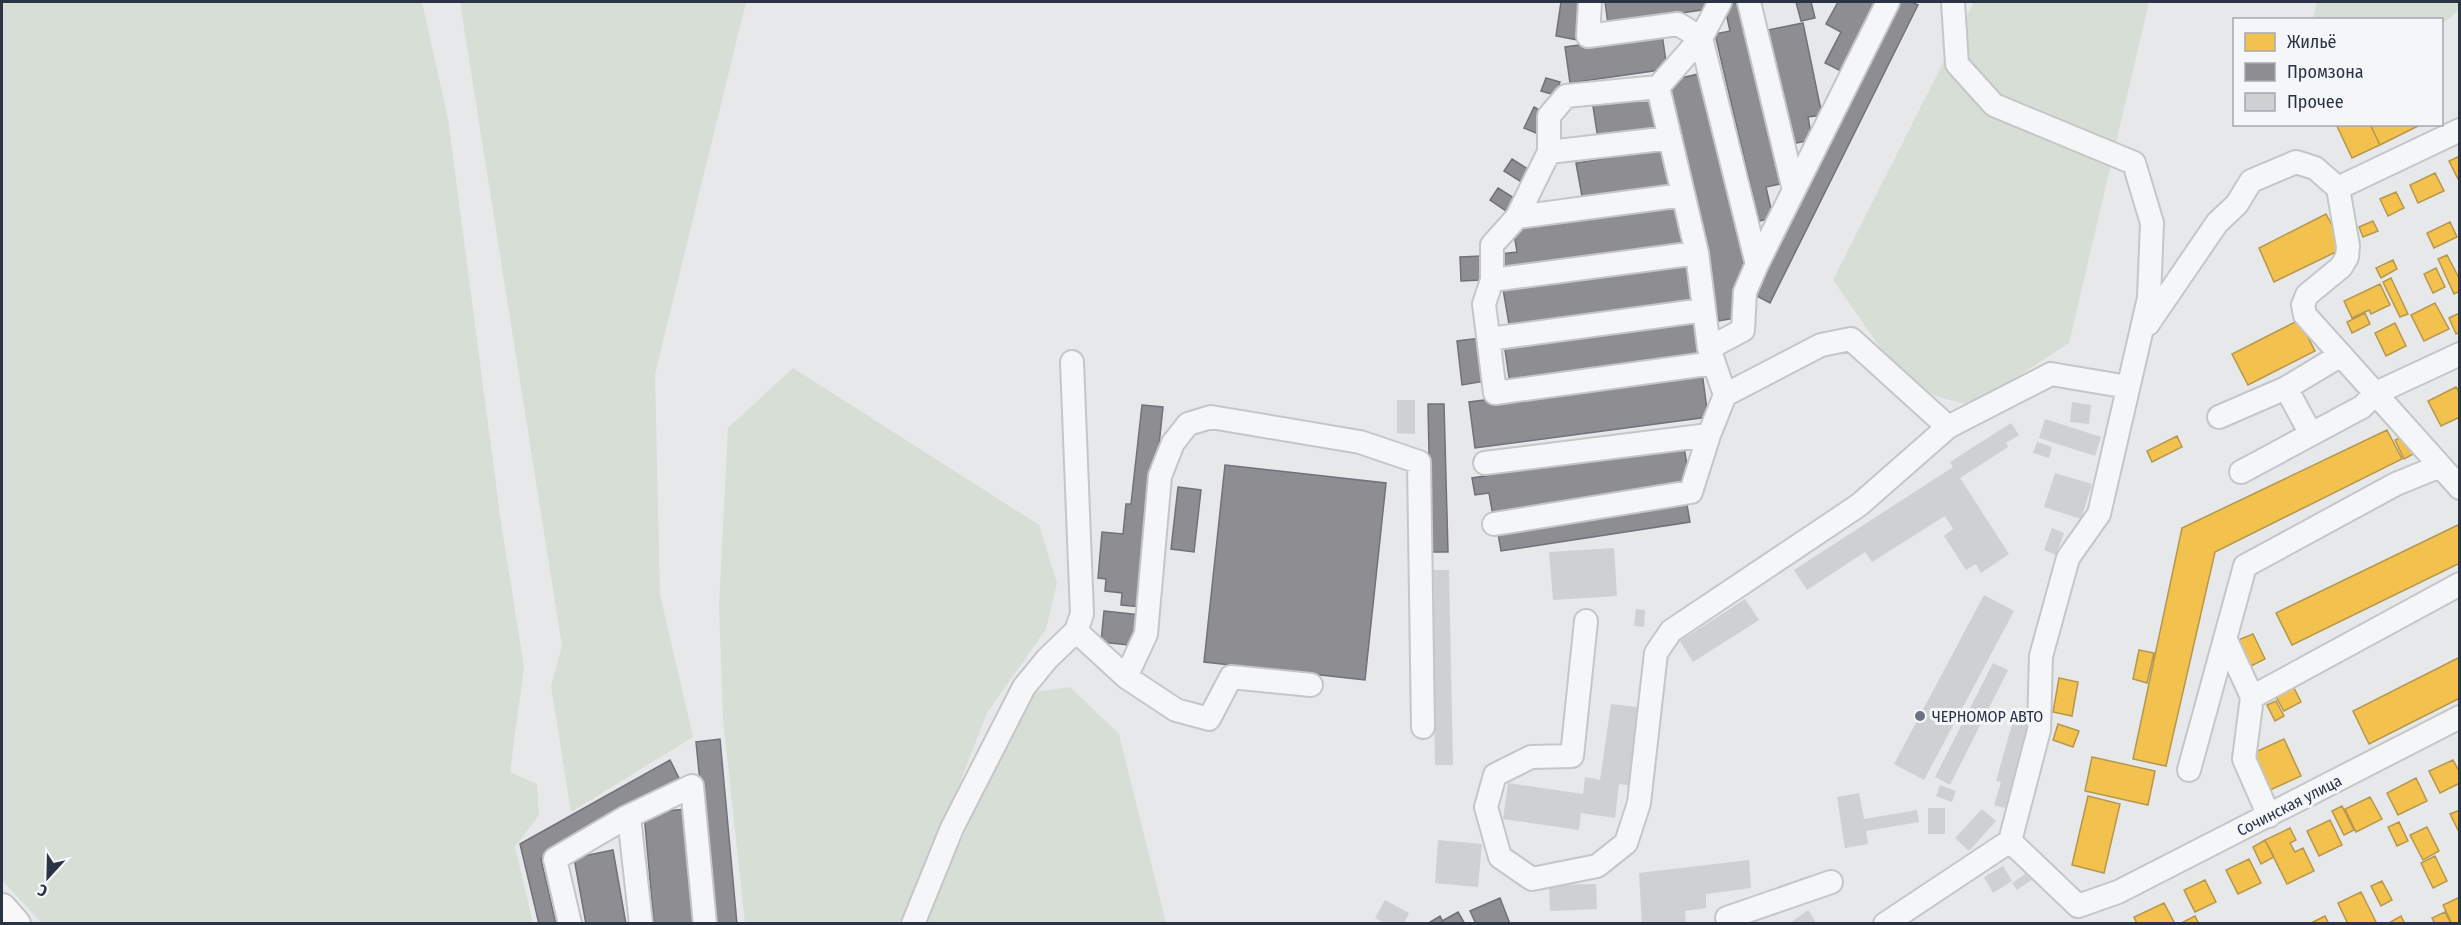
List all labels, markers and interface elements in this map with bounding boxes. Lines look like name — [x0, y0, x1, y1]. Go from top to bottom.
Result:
legend — [2233, 18, 2443, 126]
text: Жильё — [2287, 31, 2337, 53]
text: Промзона — [2287, 61, 2364, 83]
text: Прочее — [2287, 91, 2344, 113]
place label: ЧЕРНОМОР АВТО — [1932, 707, 2043, 726]
marker: ЧЕРНОМОР АВТО — [1913, 709, 1927, 723]
street label: Сочинская улица — [2234, 771, 2345, 840]
north arrow — [18, 847, 78, 907]
text: С — [35, 880, 50, 901]

